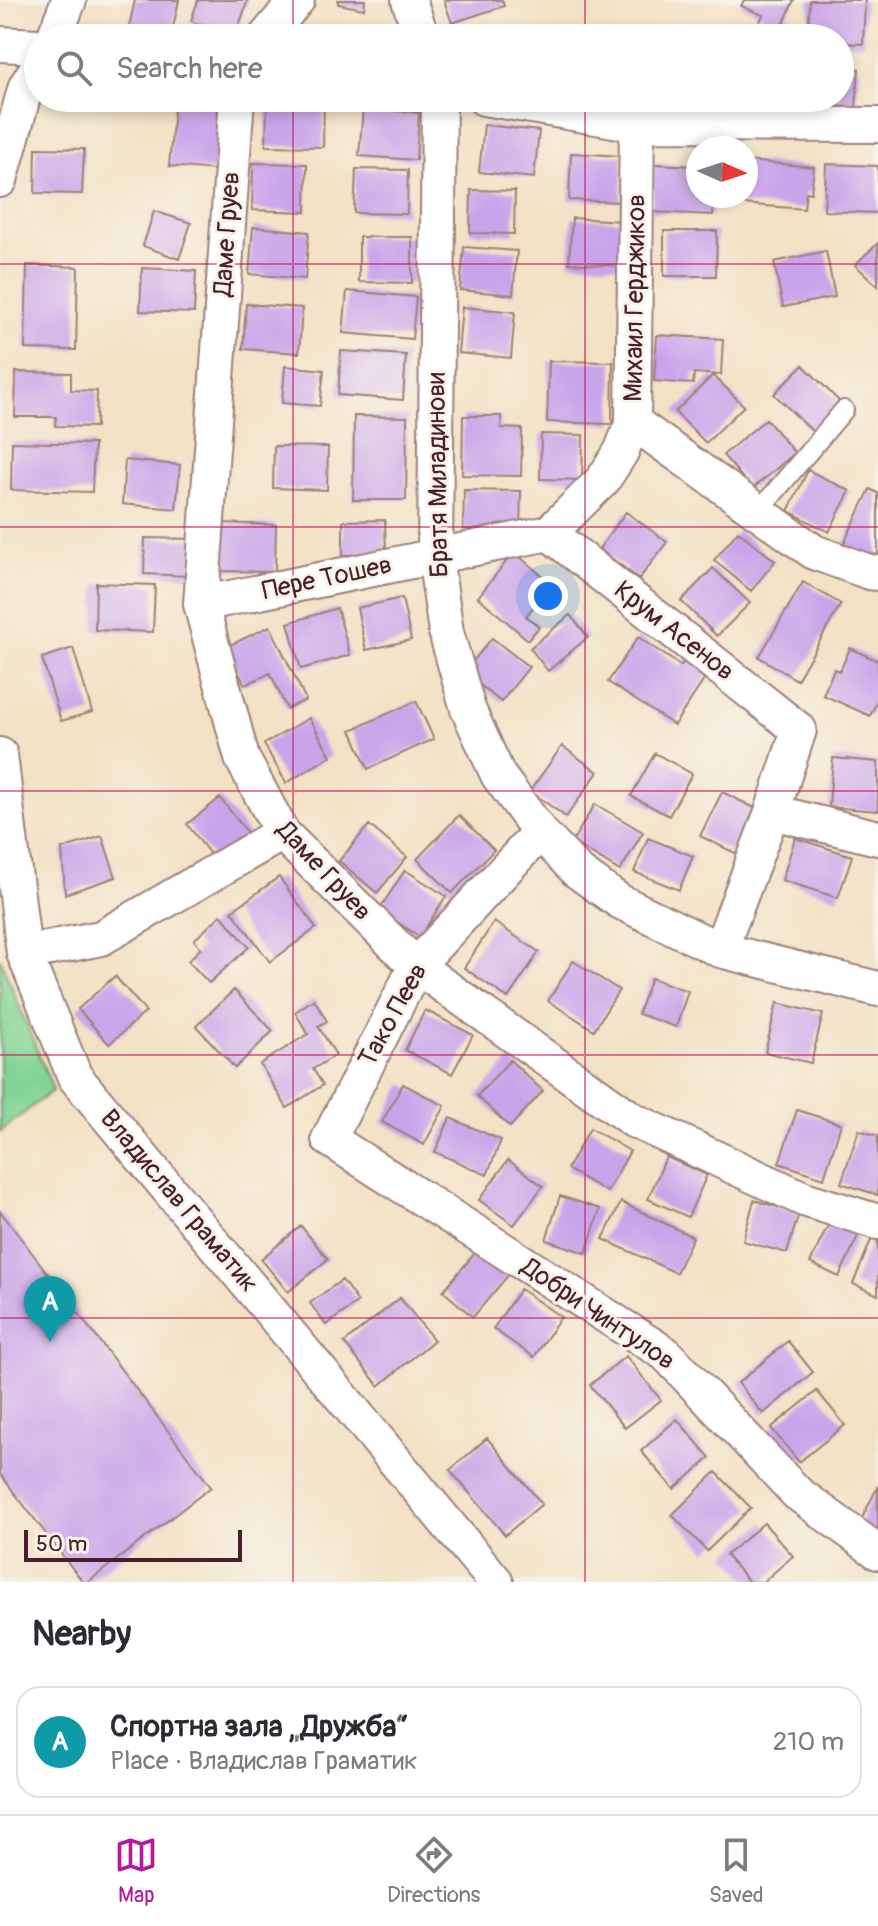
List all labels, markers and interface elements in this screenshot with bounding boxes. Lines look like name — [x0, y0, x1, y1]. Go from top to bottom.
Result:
search box — [24, 24, 854, 112]
icon: search — [52, 46, 96, 90]
text: Search here — [116, 50, 263, 87]
north arrow — [686, 136, 758, 208]
street label: Даме Груев — [207, 171, 247, 298]
street label: Михаил Герджиков — [617, 194, 653, 402]
street label: Братя Миладинови — [420, 372, 456, 578]
street label: Пере Тошев — [259, 549, 395, 607]
street label: Крум Асенов — [608, 574, 740, 688]
your location — [528, 576, 568, 616]
street label: Даме Груев — [269, 814, 378, 928]
street label: Тако Пеев — [351, 958, 435, 1072]
street label: Владислав Граматик — [93, 1103, 265, 1299]
street label: Добри Чинтулов — [514, 1250, 681, 1377]
pin: A — [24, 1276, 76, 1342]
scale bar — [24, 1526, 242, 1562]
text: 50 m — [36, 1530, 87, 1558]
text: Nearby — [32, 1613, 131, 1656]
text: Спортна зала „Дружба“ — [110, 1708, 409, 1745]
text: A — [52, 1726, 68, 1758]
text: 210 m — [773, 1726, 844, 1758]
text: Place · Владислав Граматик — [110, 1745, 417, 1777]
tab: Map — [114, 1833, 158, 1909]
tab: Directions — [387, 1833, 480, 1909]
tab: Saved — [709, 1833, 764, 1909]

